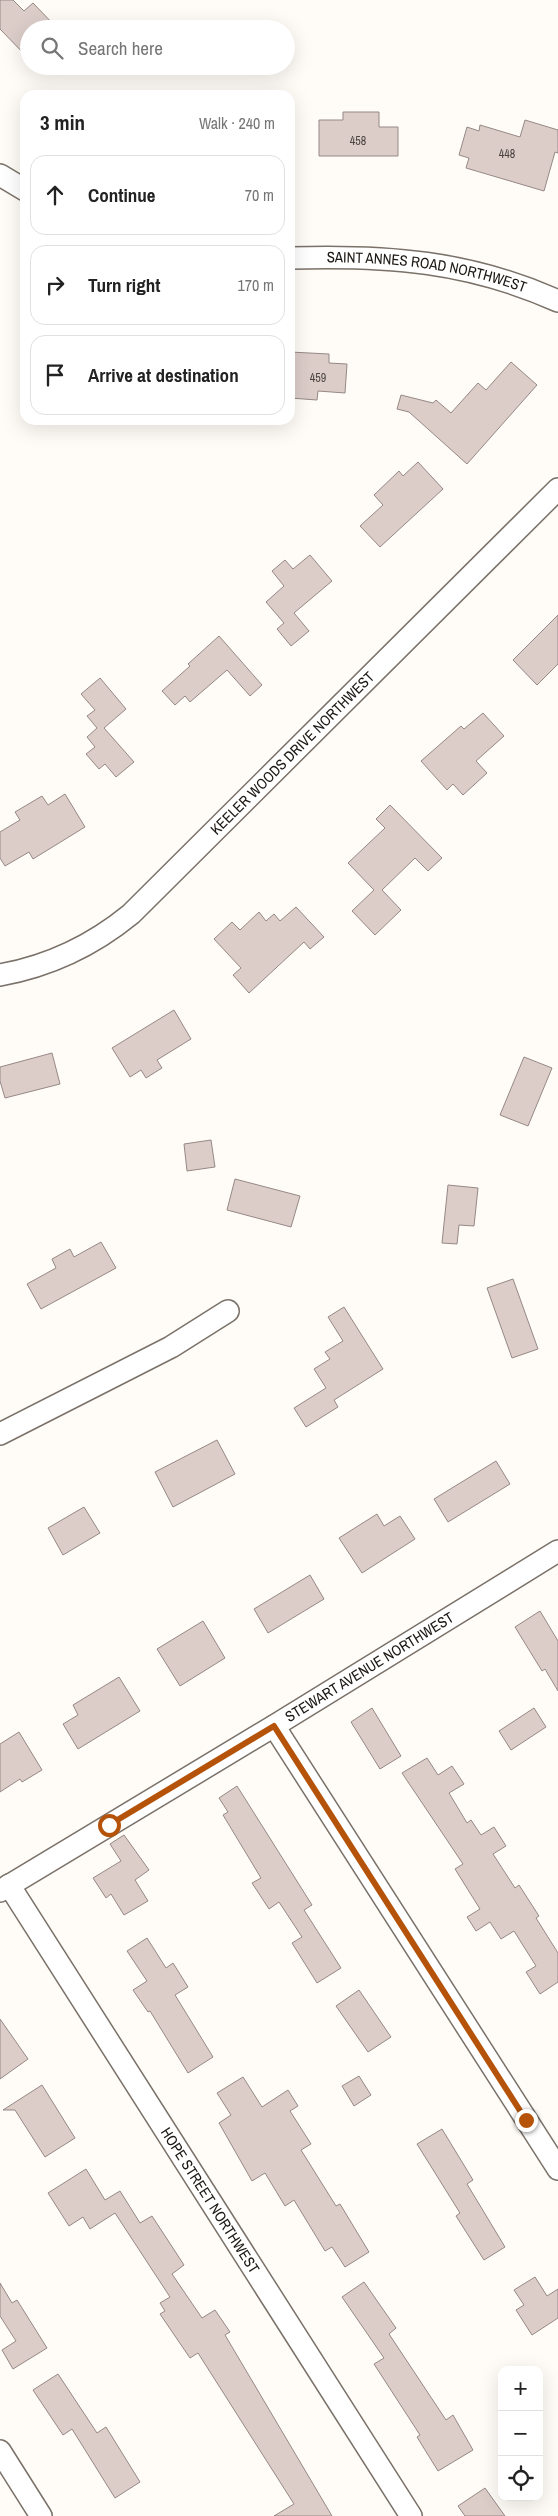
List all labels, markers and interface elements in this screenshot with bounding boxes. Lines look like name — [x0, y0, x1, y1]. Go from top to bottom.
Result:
search box — [20, 20, 295, 75]
icon: search — [38, 34, 66, 62]
text: Search here — [78, 35, 163, 61]
text: 3 min — [40, 108, 85, 137]
text: Walk · 240 m — [199, 112, 275, 134]
house number: 458 — [350, 133, 366, 149]
house number: 448 — [499, 146, 515, 162]
icon: ahead — [41, 181, 69, 209]
text: Continue — [88, 182, 156, 208]
text: 70 m — [245, 184, 274, 206]
street label: SAINT ANNES ROAD NORTHWEST — [327, 246, 530, 297]
icon: right — [41, 271, 69, 299]
text: Turn right — [88, 272, 160, 298]
text: 170 m — [238, 274, 274, 296]
icon: arrive — [41, 361, 69, 389]
text: Arrive at destination — [88, 362, 239, 388]
house number: 459 — [310, 370, 326, 386]
street label: KEELER WOODS DRIVE NORTHWEST — [206, 666, 379, 839]
street label: STEWART AVENUE NORTHWEST — [281, 1607, 458, 1727]
route start — [98, 1814, 121, 1837]
route end — [515, 2109, 538, 2132]
street label: HOPE STREET NORTHWEST — [156, 2123, 265, 2278]
map controls — [498, 2366, 543, 2501]
button: + — [498, 2366, 543, 2411]
button: − — [498, 2411, 543, 2456]
button: locate — [498, 2456, 543, 2501]

